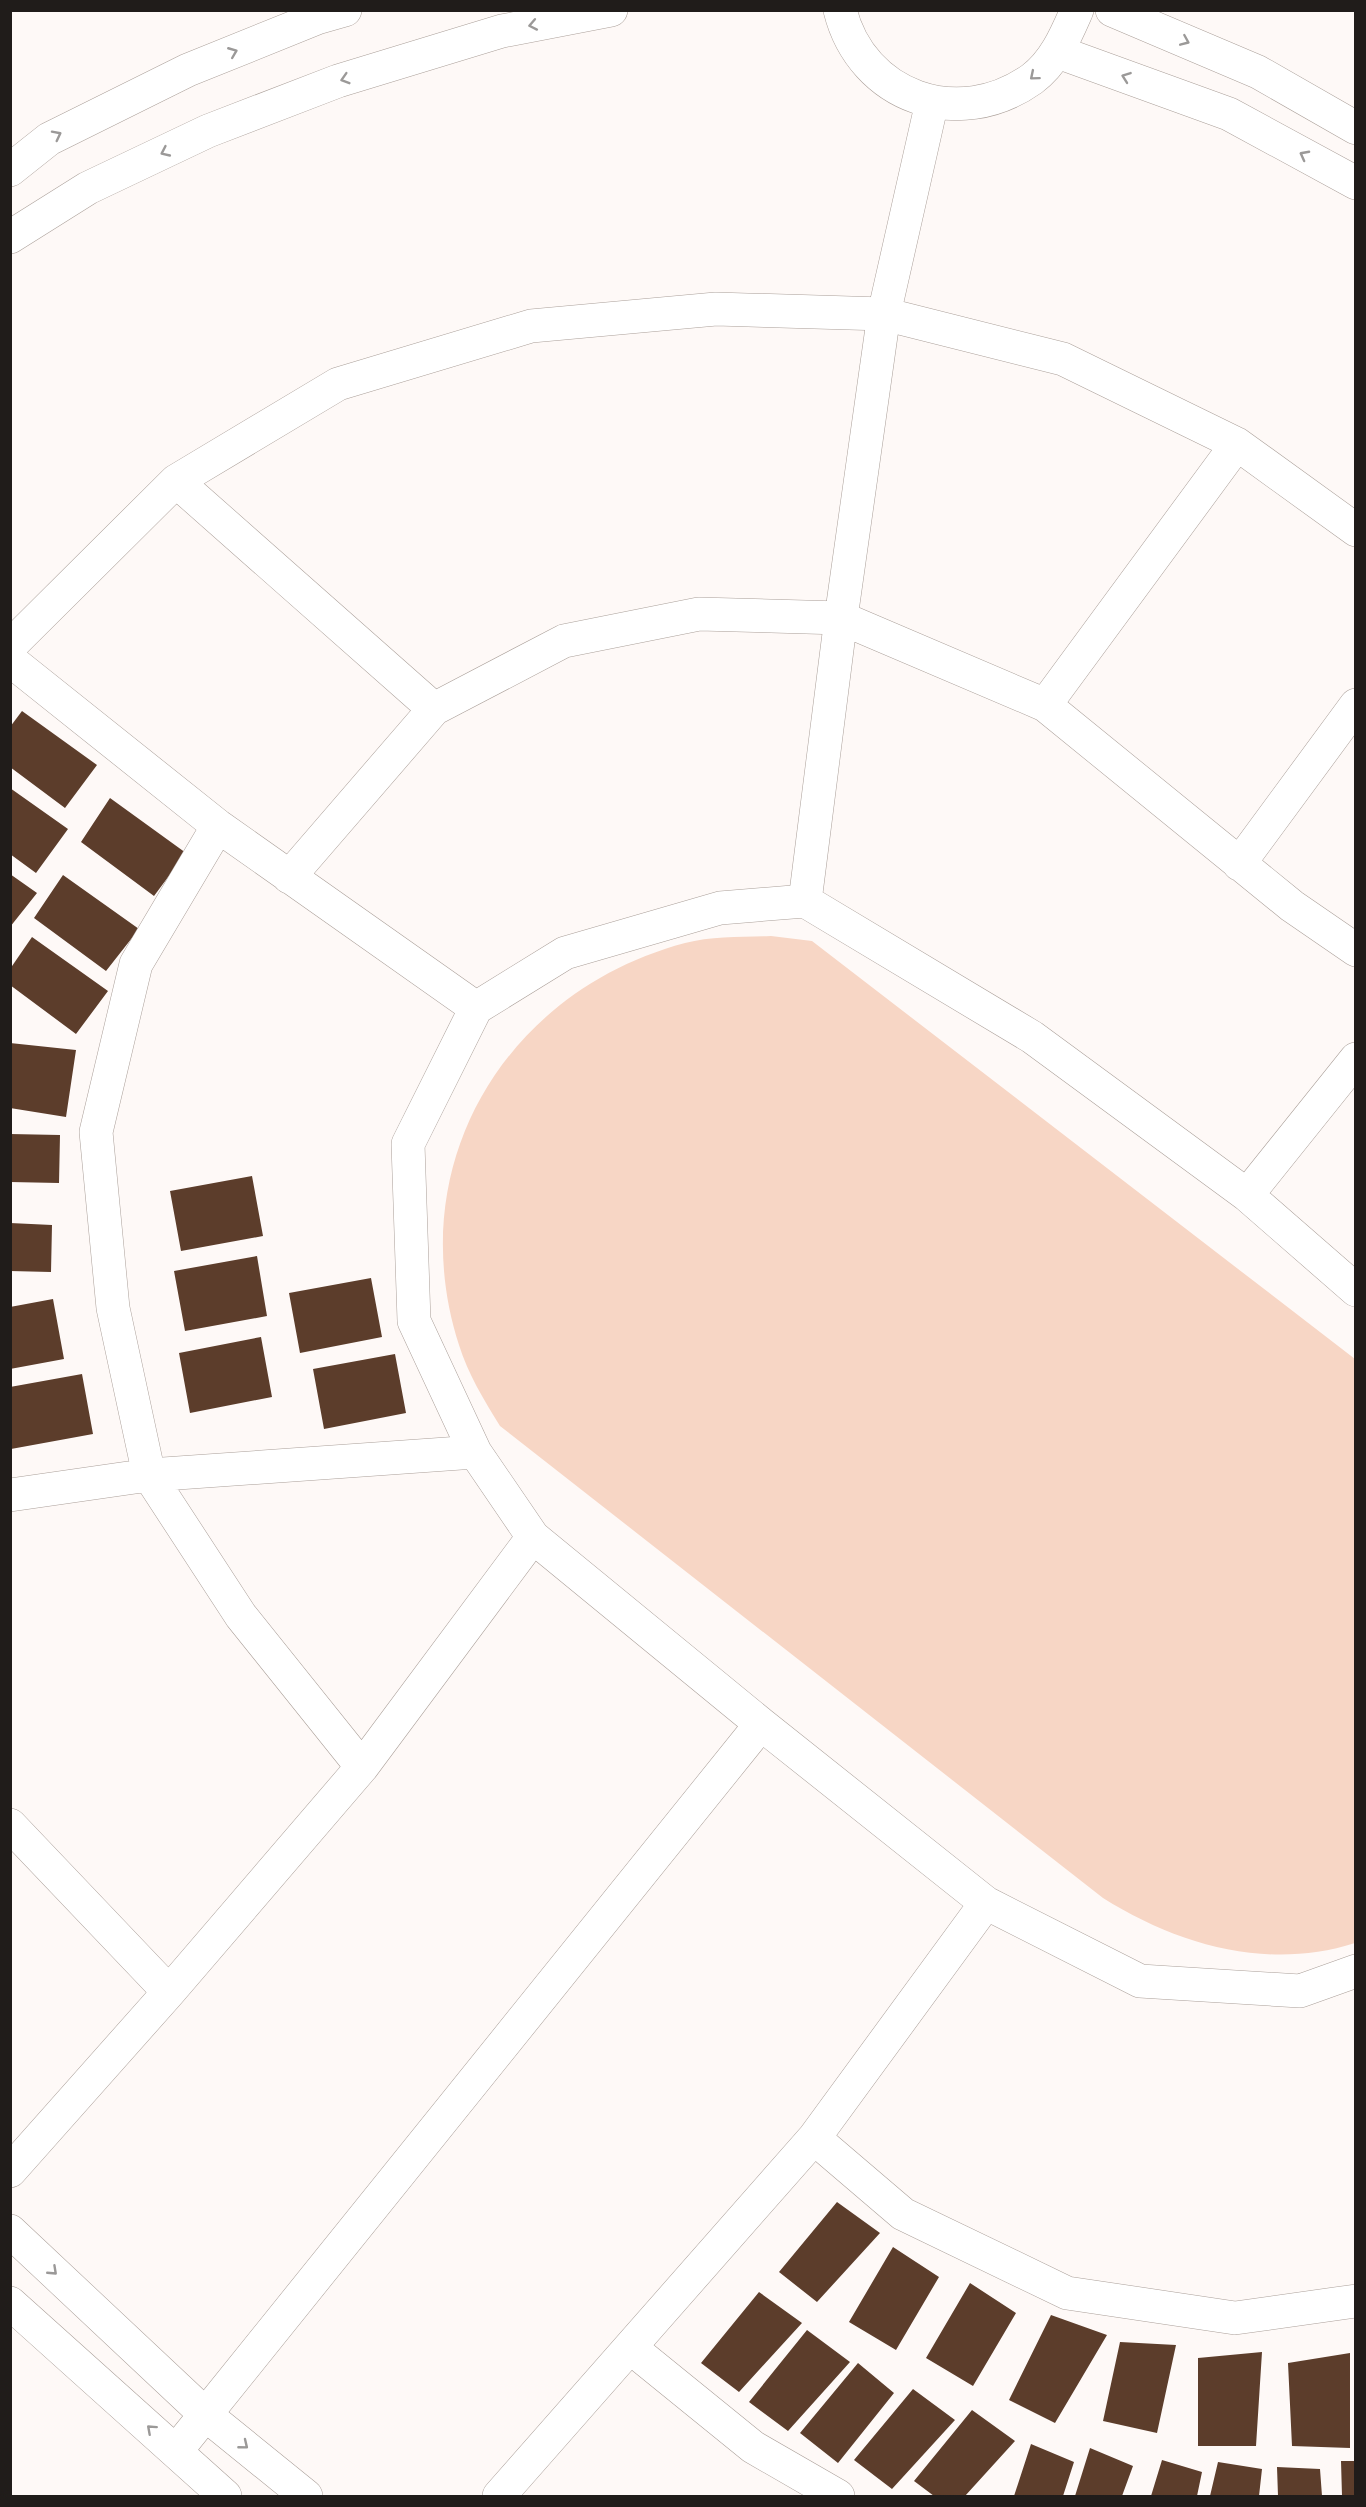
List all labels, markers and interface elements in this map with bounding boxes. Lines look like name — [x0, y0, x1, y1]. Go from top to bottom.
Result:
one-way arrow — [528, 19, 537, 31]
one-way arrow — [1179, 34, 1190, 46]
one-way arrow — [227, 47, 238, 59]
one-way arrow — [1030, 68, 1041, 79]
one-way arrow — [340, 71, 351, 84]
one-way arrow — [1121, 71, 1132, 84]
one-way arrow — [51, 131, 61, 142]
one-way arrow — [160, 144, 171, 156]
one-way arrow — [1300, 151, 1310, 162]
one-way arrow — [47, 2264, 57, 2275]
one-way arrow — [147, 2425, 158, 2436]
one-way arrow — [237, 2438, 248, 2449]

